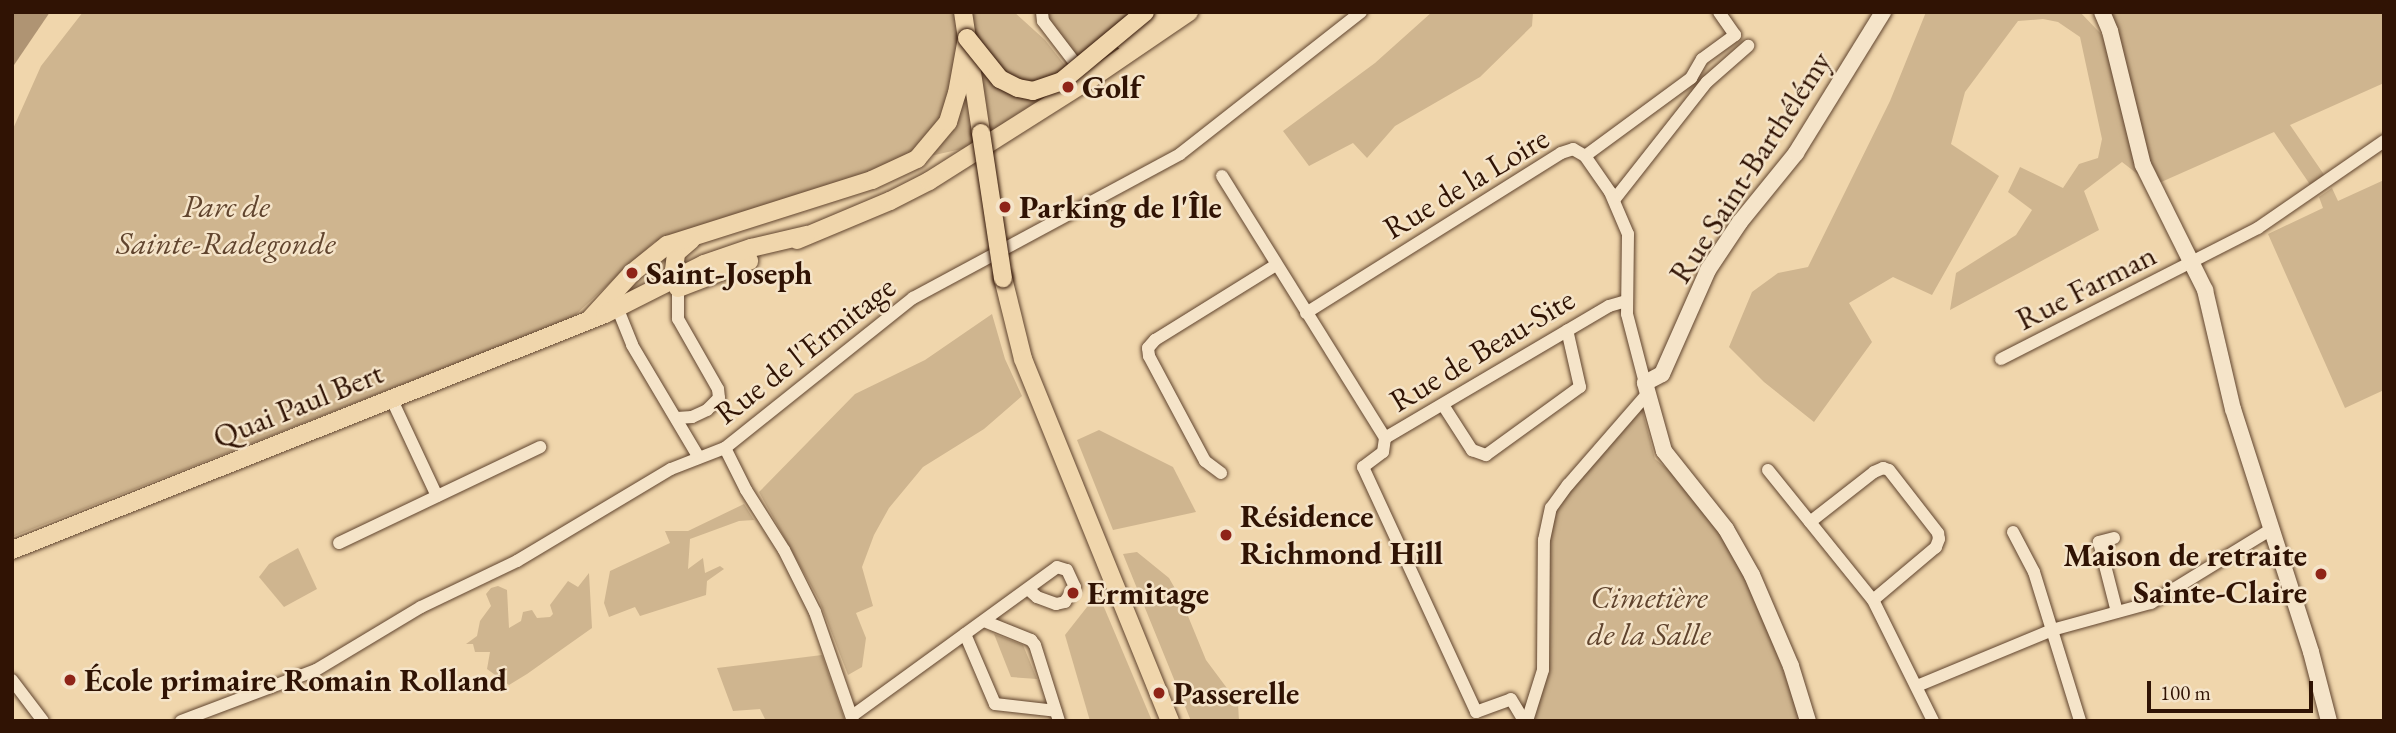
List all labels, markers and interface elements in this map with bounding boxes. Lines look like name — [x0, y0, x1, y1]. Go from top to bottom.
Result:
street label: Rue Saint-Barthélémy — [1661, 44, 1839, 290]
place label: Golf — [1082, 68, 1141, 106]
marker: Golf — [1060, 79, 1076, 95]
street label: Rue de la Loire — [1376, 119, 1556, 247]
park label: Parc de Sainte-Radegonde — [116, 188, 336, 263]
place label: Parking de l'Île — [1019, 188, 1222, 226]
marker: Parking de l'Île — [997, 199, 1013, 215]
street label: Rue Farman — [2010, 235, 2162, 339]
place label: Saint-Joseph — [646, 254, 812, 292]
marker: Saint-Joseph — [624, 265, 640, 281]
street label: Rue de l'Ermitage — [707, 268, 903, 432]
street label: Rue de Beau-Site — [1383, 280, 1581, 420]
street label: Quai Paul Bert — [207, 353, 389, 457]
place label: Résidence Richmond Hill — [1240, 498, 1443, 573]
marker: Résidence Richmond Hill — [1218, 527, 1234, 543]
place label: Maison de retraite Sainte-Claire — [2063, 537, 2307, 612]
marker: Maison de retraite Sainte-Claire — [2313, 566, 2329, 582]
place label: Ermitage — [1087, 574, 1209, 612]
park label: Cimetière de la Salle — [1587, 579, 1711, 654]
marker: Ermitage — [1065, 585, 1081, 601]
place label: École primaire Romain Rolland — [84, 661, 507, 699]
scale bar — [2151, 666, 2317, 710]
marker: École primaire Romain Rolland — [62, 672, 78, 688]
place label: Passerelle — [1173, 674, 1299, 712]
text: 100 m — [2160, 679, 2211, 706]
marker: Passerelle — [1151, 685, 1167, 701]

